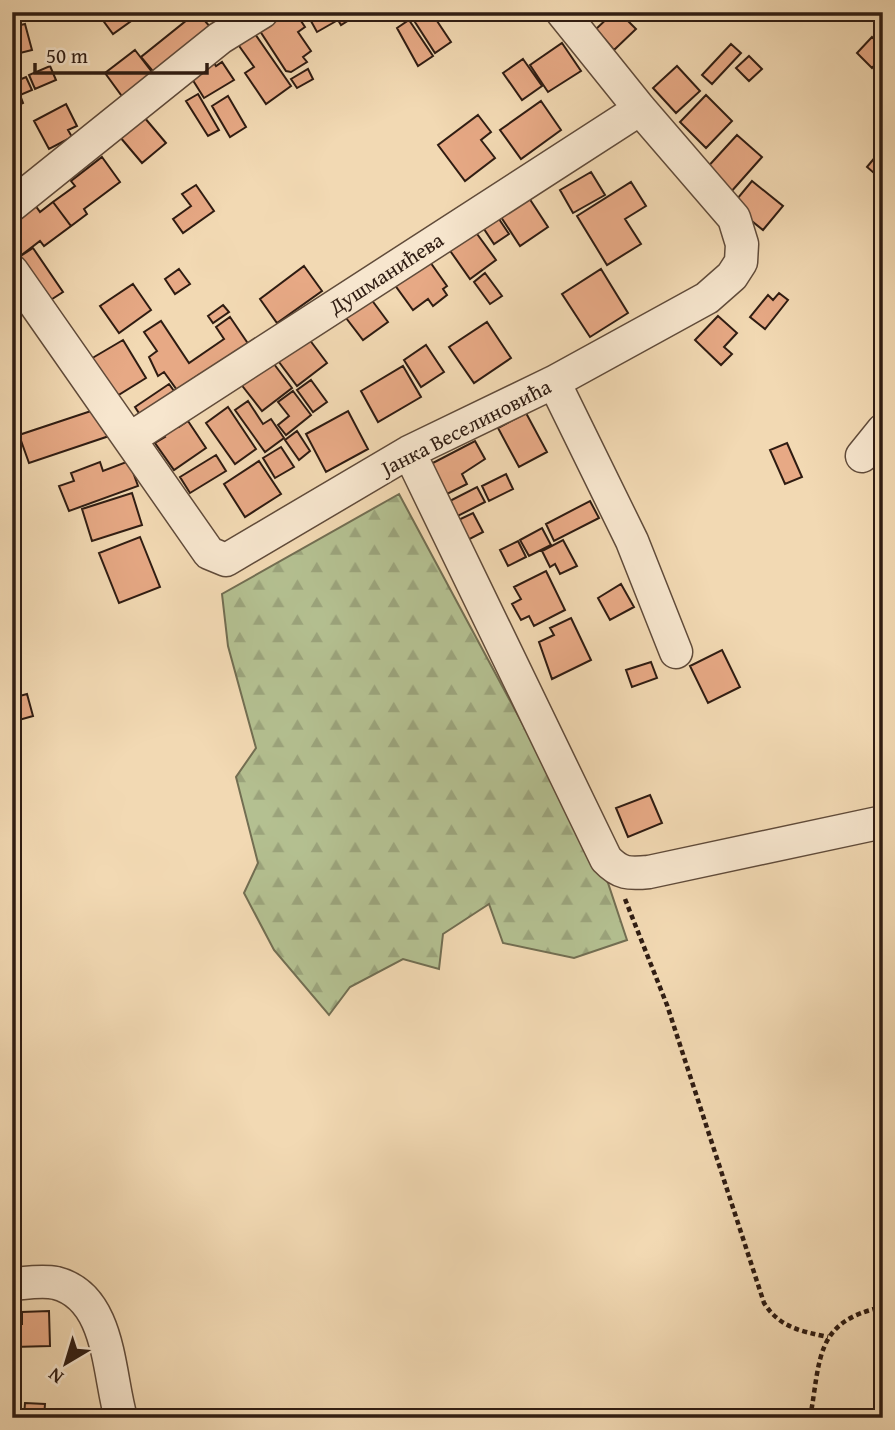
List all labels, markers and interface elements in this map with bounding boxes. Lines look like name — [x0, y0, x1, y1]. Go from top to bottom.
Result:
scale bar — [35, 32, 206, 76]
text: 50 m — [46, 40, 88, 71]
street label: Душманићева — [322, 224, 450, 322]
street label: Јанка Веселиновића — [373, 371, 556, 485]
north arrow — [32, 1328, 102, 1398]
text: N — [42, 1361, 69, 1391]

